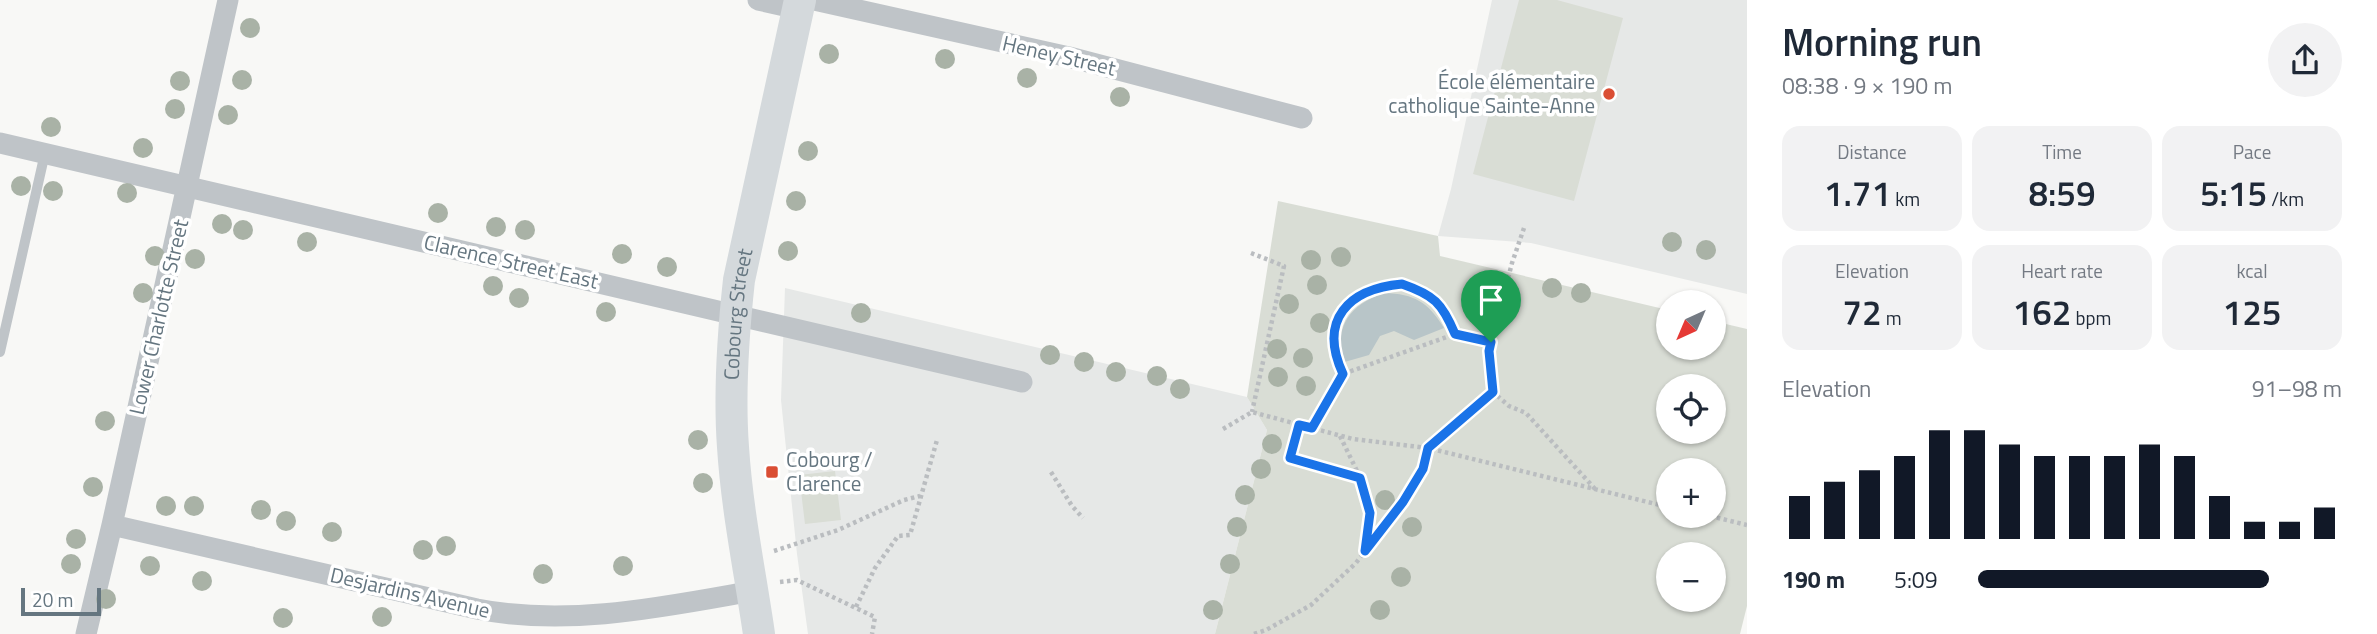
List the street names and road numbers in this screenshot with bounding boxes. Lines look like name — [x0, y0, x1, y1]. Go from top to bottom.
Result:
street label: Heney Street — [999, 26, 1120, 84]
street label: Lower Charlotte Street — [120, 215, 196, 418]
street label: Clarence Street East — [421, 225, 602, 297]
street label: Cobourg Street — [715, 245, 761, 381]
street label: Desjardins Avenue — [327, 558, 493, 626]

